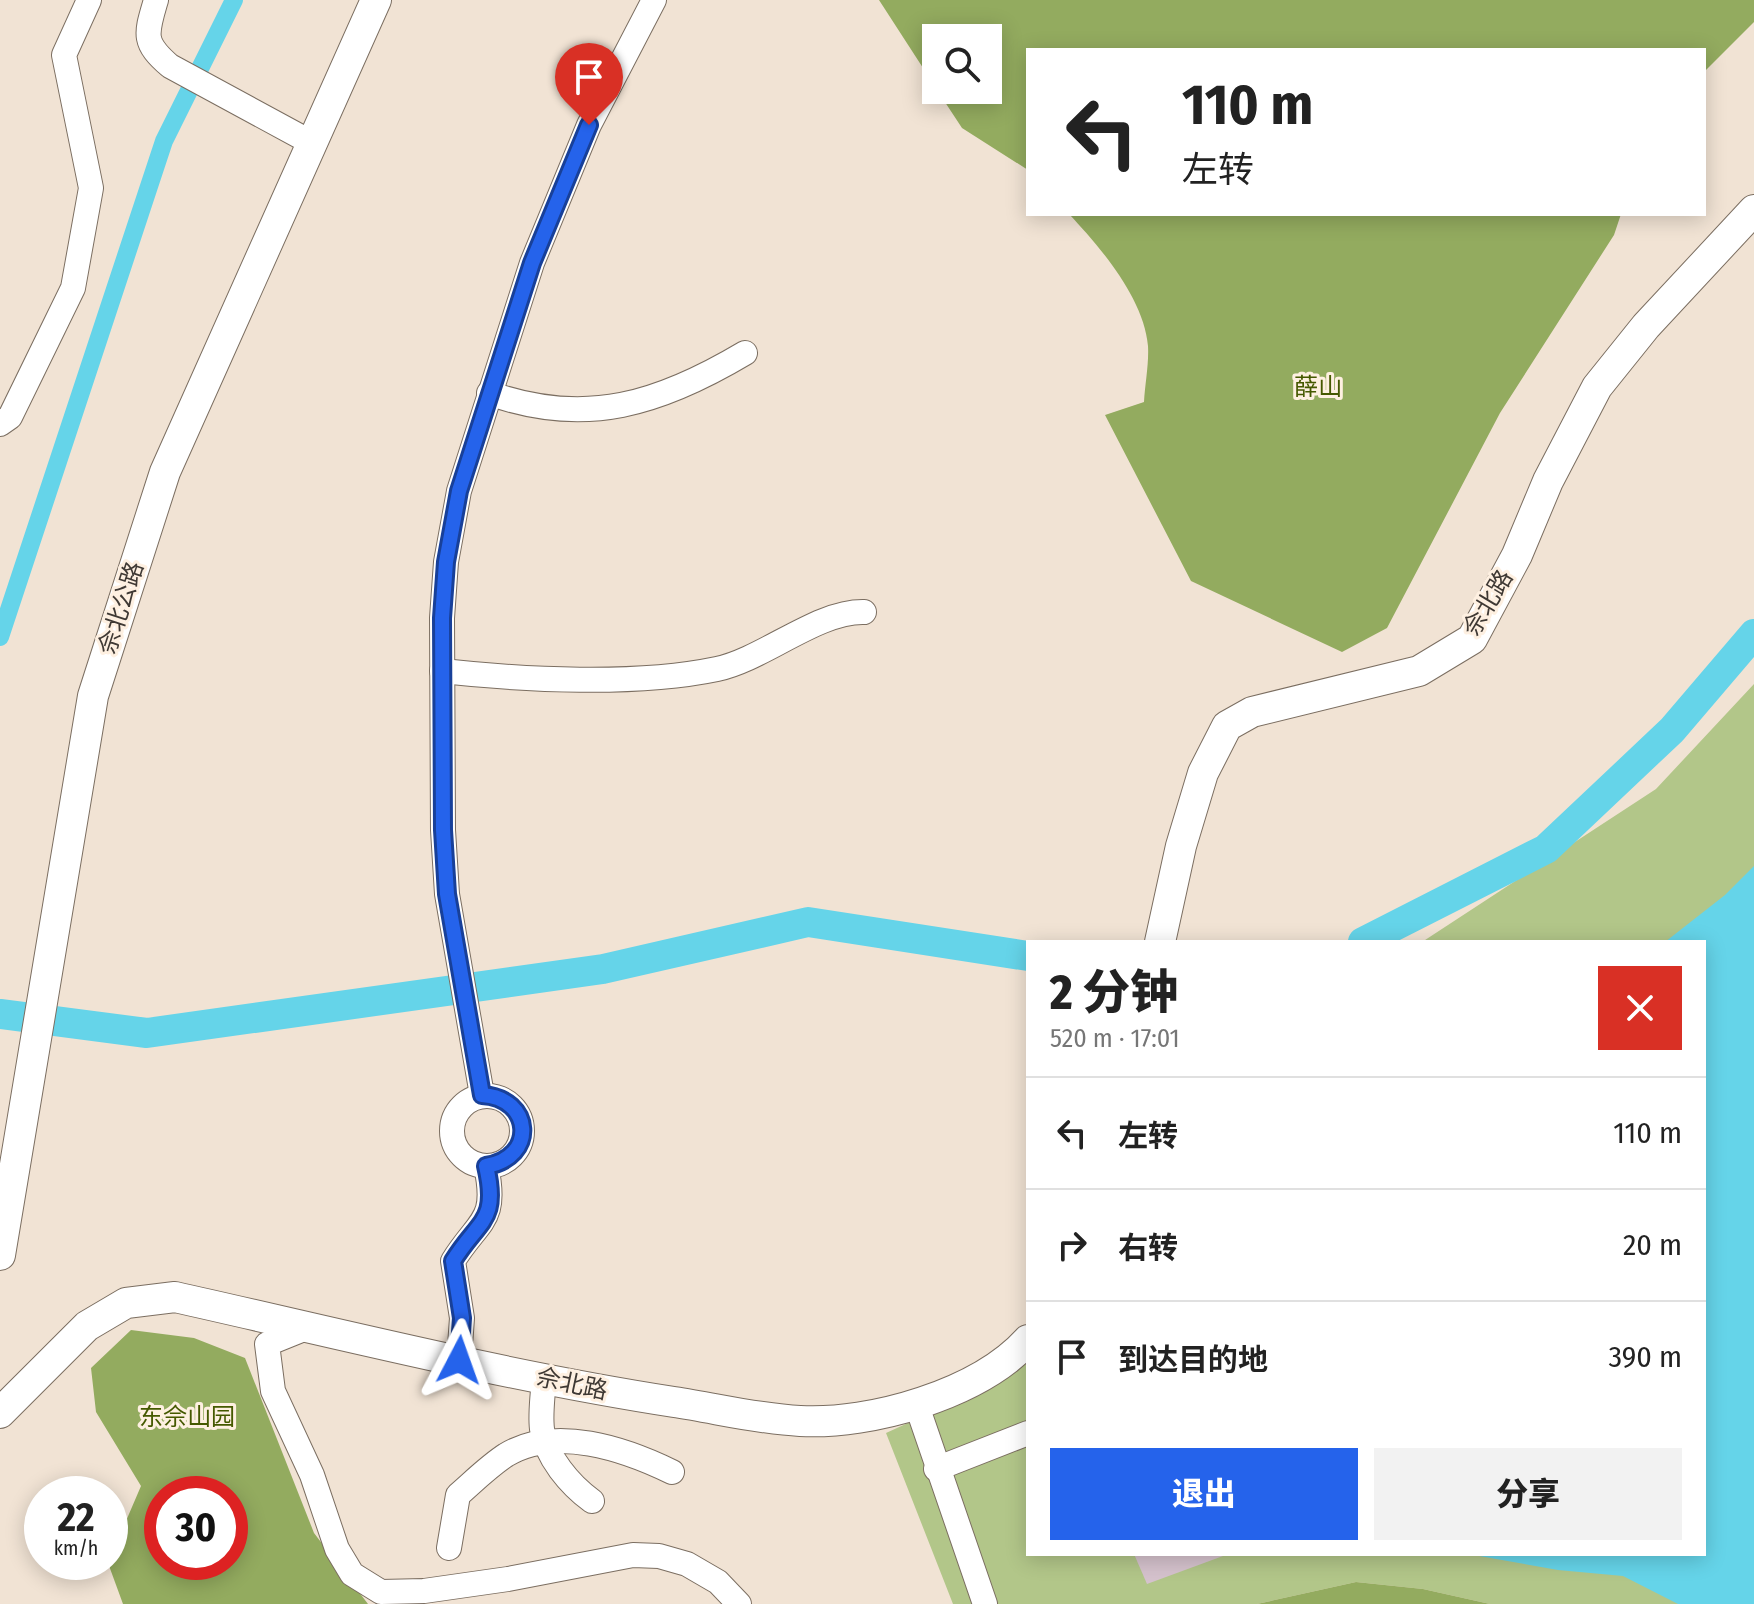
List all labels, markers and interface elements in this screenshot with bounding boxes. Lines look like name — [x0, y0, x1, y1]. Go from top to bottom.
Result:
map controls — [922, 24, 1002, 104]
button: search — [922, 24, 1002, 104]
pin — [555, 43, 623, 125]
icon: arrive — [567, 55, 611, 99]
text: 110 m — [1182, 72, 1313, 139]
icon: left — [1050, 80, 1154, 184]
text: 左转 — [1182, 148, 1254, 192]
park label: 薛山 — [1294, 373, 1342, 401]
street label: 佘北公路 — [93, 558, 149, 658]
street label: 佘北路 — [1457, 565, 1519, 641]
text: 2 分钟 — [1050, 964, 1178, 1022]
button: close — [1598, 966, 1682, 1050]
text: 520 m · 17:01 — [1050, 1023, 1180, 1054]
icon: left — [1050, 1111, 1094, 1155]
text: 110 m — [1613, 1115, 1682, 1151]
text: 左转 — [1118, 1118, 1178, 1154]
icon: right — [1050, 1223, 1094, 1267]
text: 20 m — [1623, 1227, 1682, 1263]
text: 右转 — [1118, 1230, 1178, 1266]
position arrow — [417, 1318, 501, 1402]
icon: arrive — [1050, 1335, 1094, 1379]
text: 390 m — [1608, 1339, 1682, 1375]
text: 到达目的地 — [1118, 1342, 1268, 1378]
street label: 佘北路 — [534, 1363, 610, 1405]
park label: 东佘山园 — [139, 1403, 235, 1431]
button: 退出 — [1050, 1448, 1358, 1540]
button: 分享 — [1374, 1448, 1682, 1540]
speed limit sign: 30 — [144, 1476, 248, 1580]
text: 22 — [57, 1494, 95, 1542]
text: km/h — [54, 1536, 98, 1560]

